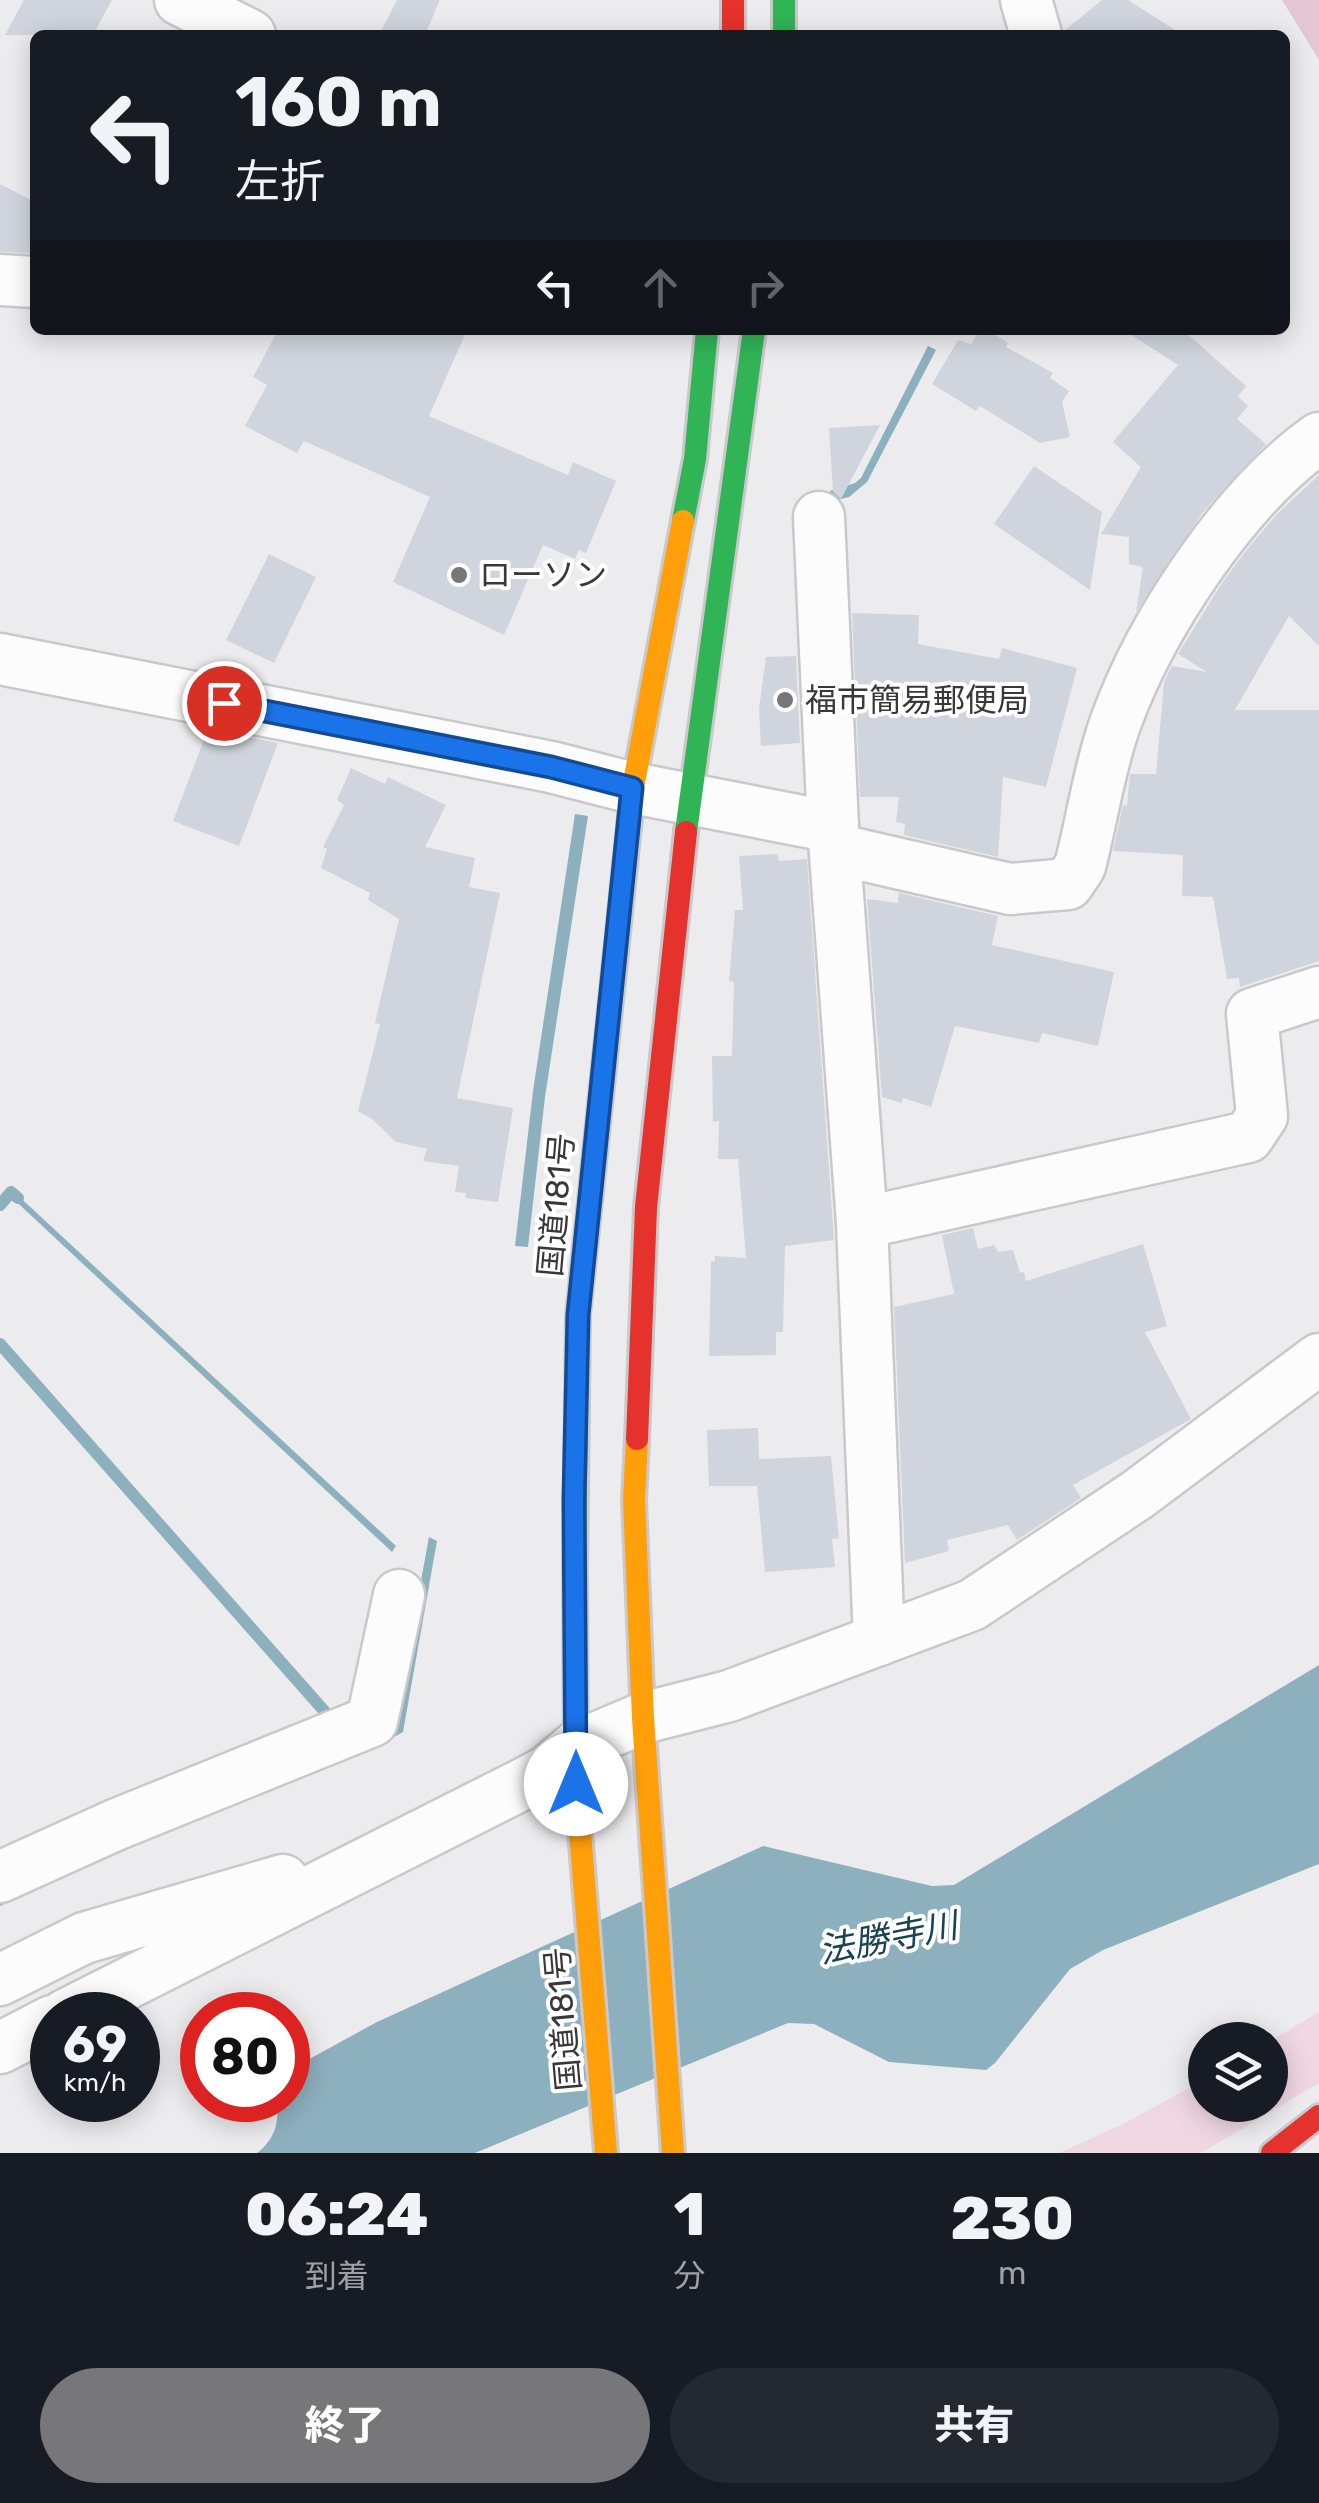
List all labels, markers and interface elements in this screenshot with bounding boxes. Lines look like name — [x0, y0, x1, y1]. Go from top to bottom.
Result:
text: 160 m — [235, 61, 442, 144]
icon: left — [70, 70, 200, 200]
text: 左折 — [235, 155, 325, 208]
icon: left — [528, 260, 583, 315]
icon: ahead — [633, 260, 688, 315]
icon: right — [738, 260, 793, 315]
place label: ローソン — [479, 556, 607, 594]
marker: ローソン — [448, 564, 470, 586]
pin — [182, 661, 267, 746]
icon: arrive — [197, 676, 252, 731]
place label: 福市簡易郵便局 — [805, 681, 1029, 719]
marker: 福市簡易郵便局 — [774, 689, 796, 711]
street label: 国道181号 — [531, 1132, 581, 1278]
position arrow — [524, 1732, 628, 1836]
water label: 法勝寺川 — [815, 1903, 965, 1972]
street label: 国道181号 — [538, 1946, 588, 2092]
speed limit sign: 80 — [180, 1992, 310, 2122]
text: 69 — [63, 2015, 127, 2075]
map controls — [1188, 2022, 1288, 2122]
button: layers — [1188, 2022, 1288, 2122]
text: km/h — [64, 2068, 126, 2097]
text: 06:24 — [245, 2179, 429, 2250]
text: 1 — [674, 2179, 705, 2250]
text: 230 — [950, 2183, 1074, 2254]
text: m — [998, 2254, 1026, 2292]
text: 到着 — [305, 2257, 369, 2295]
text: 分 — [674, 2257, 706, 2295]
button: 終了 — [40, 2368, 650, 2483]
button: 共有 — [670, 2368, 1279, 2483]

